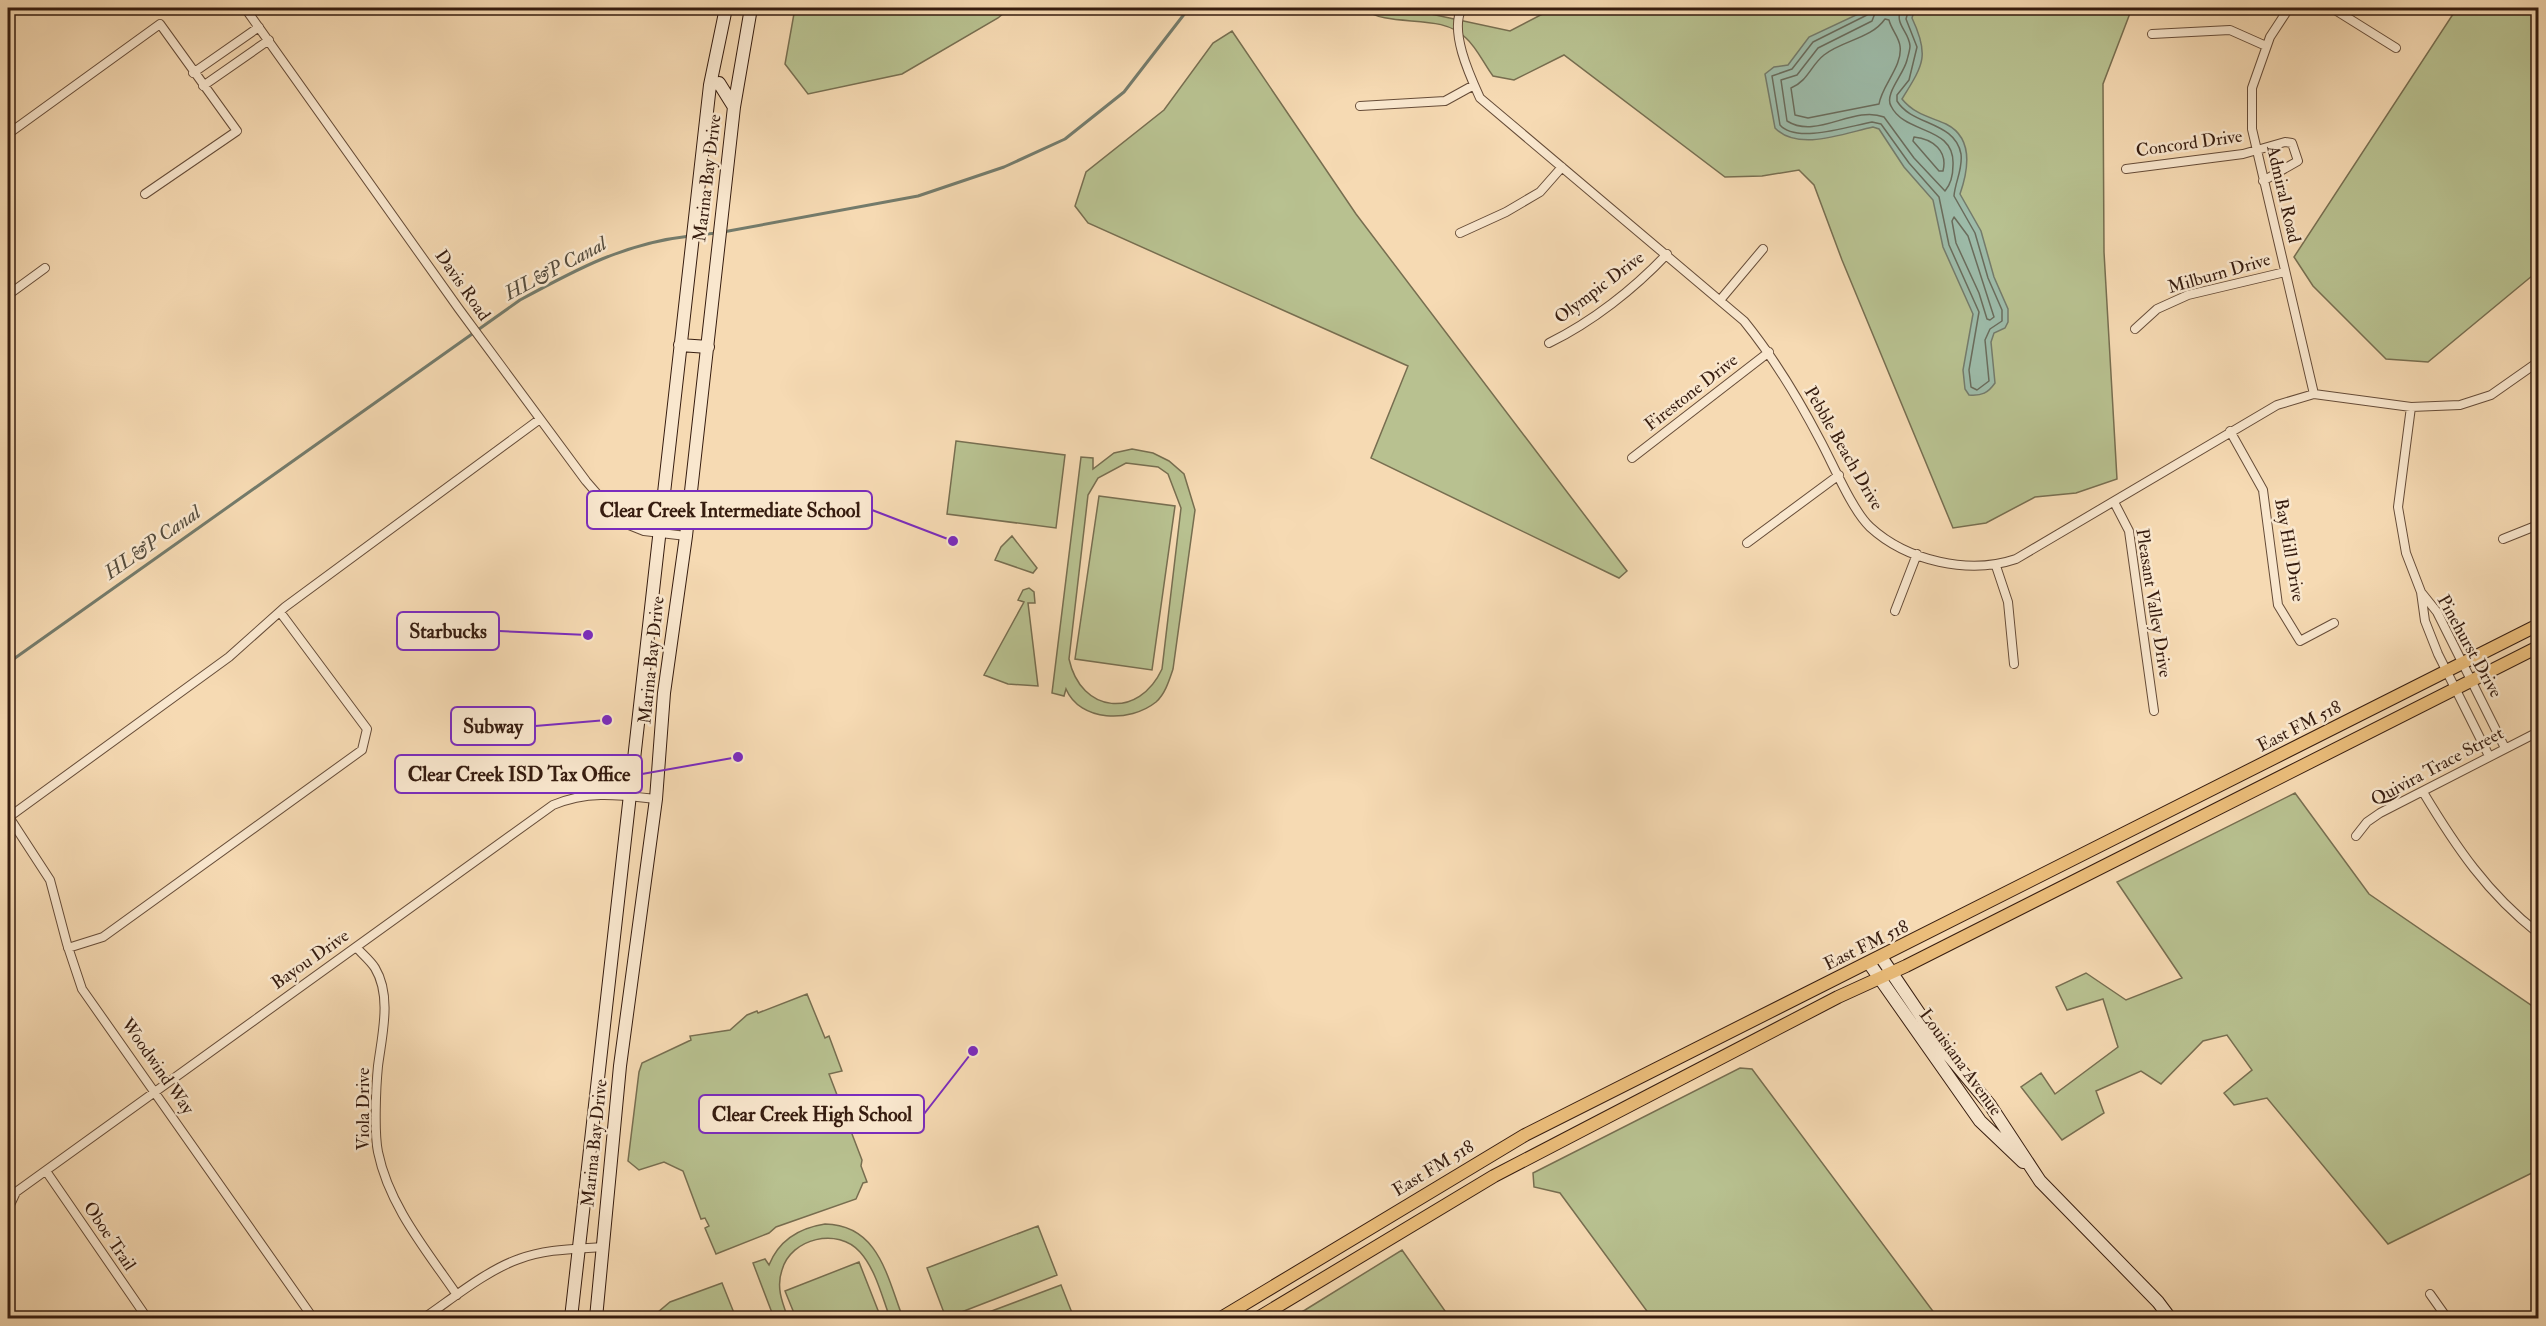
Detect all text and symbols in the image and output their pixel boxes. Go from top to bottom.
street label: Marina Bay Drive [688,112,727,243]
street label: Concord Drive [2134,125,2244,162]
street label: Admiral Road [2261,142,2306,245]
water label: HL&P Canal [499,230,613,306]
street label: Davis Road [430,245,496,326]
street label: Olympic Drive [1550,246,1649,329]
street label: Milburn Drive [2165,248,2274,299]
street label: Firestone Drive [1640,348,1743,436]
street label: Pebble Beach Drive [1799,382,1889,515]
callout: Clear Creek Intermediate School [587,491,872,529]
street label: Bay Hill Drive [2269,497,2310,604]
text: Clear Creek Intermediate School [599,498,861,523]
water label: HL&P Canal [98,499,207,585]
street label: Pleasant Valley Drive [2130,527,2177,680]
street label: Pinehurst Drive [2432,591,2508,702]
street label: Marina Bay Drive [633,594,670,725]
callout: Starbucks [397,612,499,650]
text: Starbucks [409,619,487,644]
street label: East FM 518 [2253,695,2345,757]
callout: Subway [451,707,535,745]
text: Subway [463,714,524,740]
street label: Quivira Trace Street [2367,722,2508,811]
callout: Clear Creek ISD Tax Office [395,755,642,793]
text: Clear Creek ISD Tax Office [408,762,631,787]
street label: East FM 518 [1820,915,1912,976]
street label: Bayou Drive [267,924,354,995]
street label: Louisiana Avenue [1914,1004,2007,1121]
street label: Woodwind Way [115,1013,200,1120]
street label: Viola Drive [352,1067,375,1150]
street label: Marina Bay Drive [576,1077,613,1208]
callout: Clear Creek High School [699,1095,924,1133]
text: Clear Creek High School [712,1102,913,1128]
street label: East FM 518 [1388,1135,1478,1202]
street label: Oboe Trail [78,1197,141,1276]

